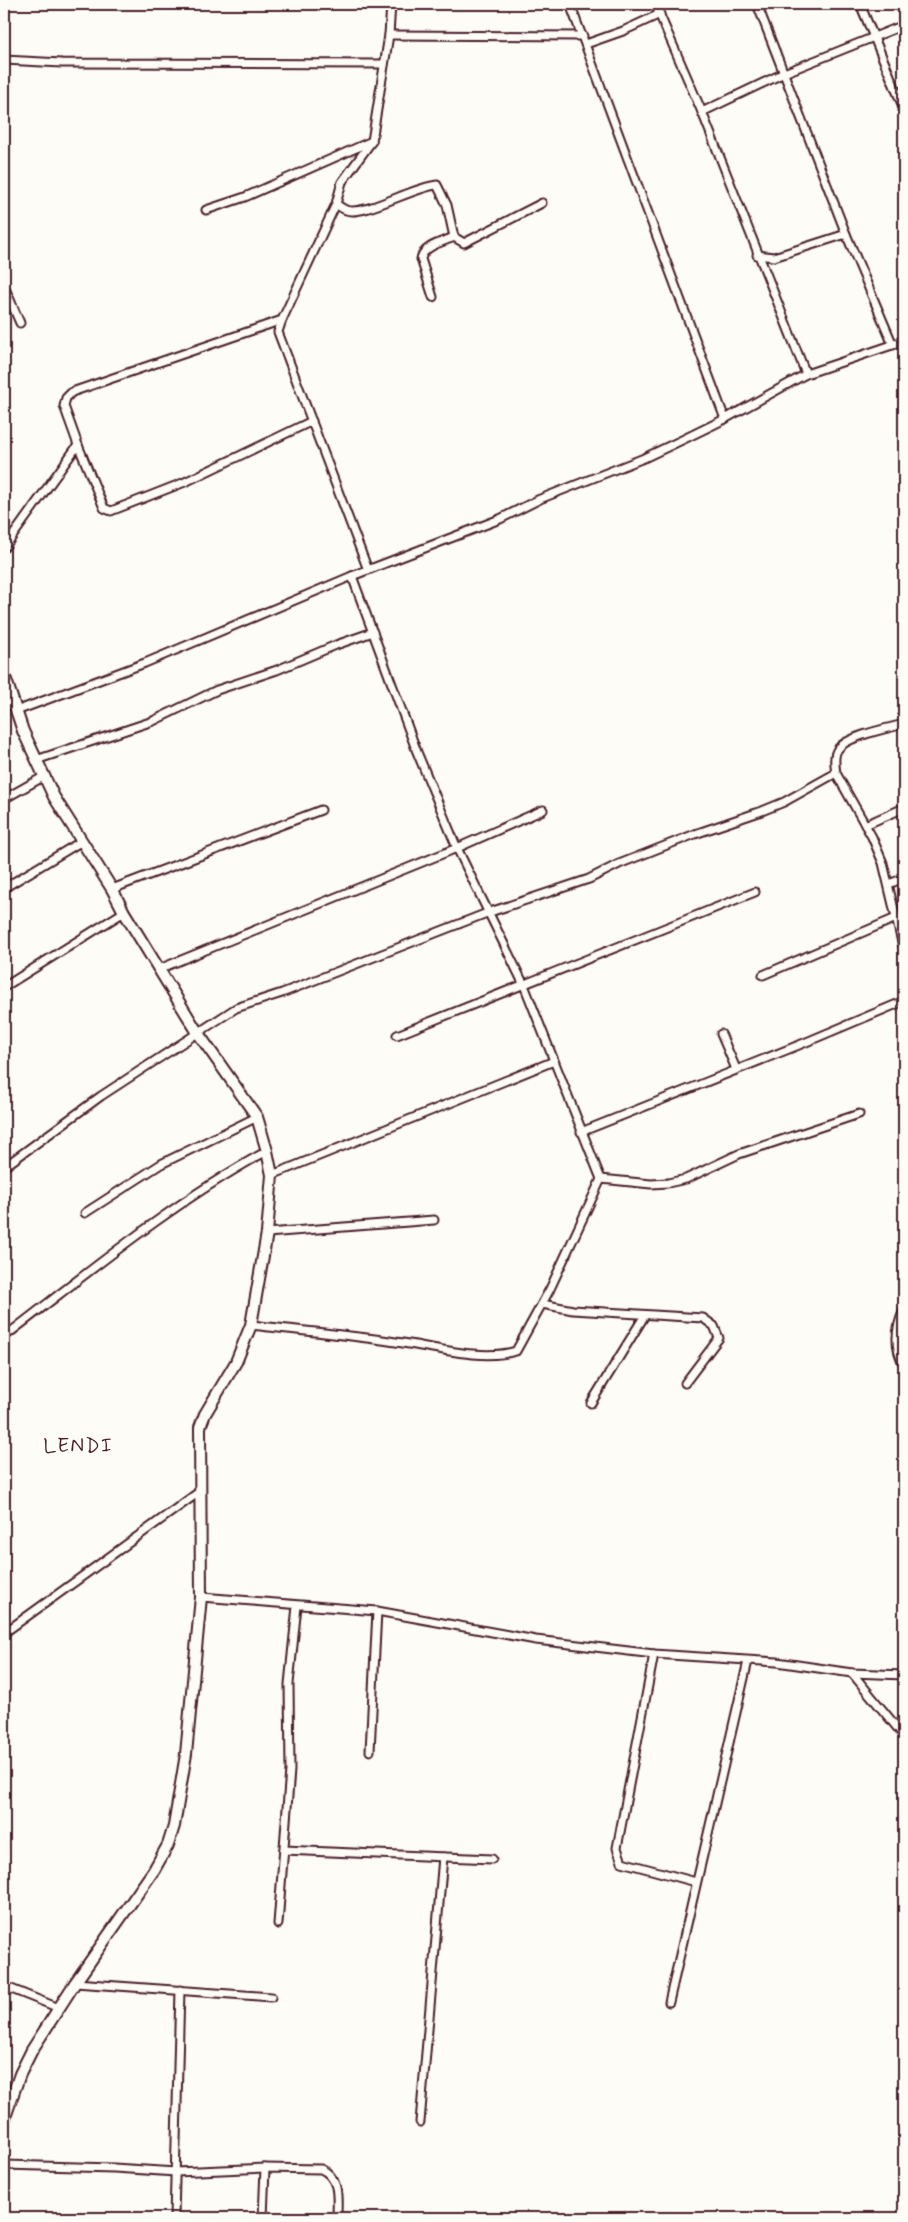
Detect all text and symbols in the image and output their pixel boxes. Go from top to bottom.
district label: LENDI [43,1432,113,1460]

